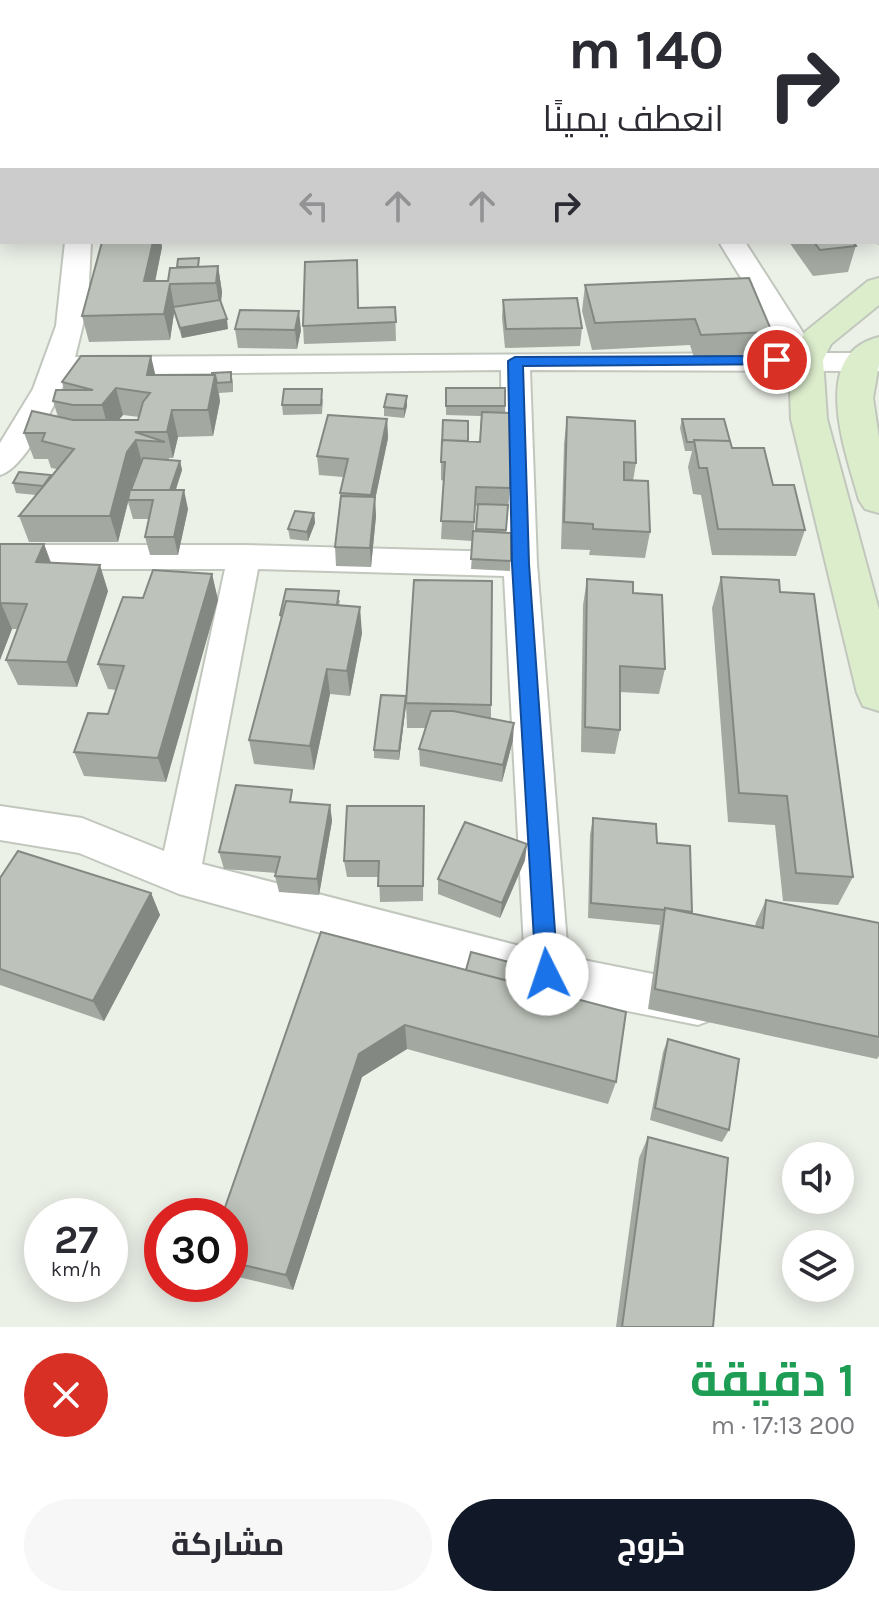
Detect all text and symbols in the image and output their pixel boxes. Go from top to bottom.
text: 140 m [568,17,724,82]
icon: right [752,32,856,136]
text: انعطف يمينًا [543,98,724,140]
icon: left [292,184,336,228]
icon: ahead [376,184,420,228]
icon: ahead [460,184,504,228]
icon: right [544,184,588,228]
pin [743,326,811,394]
icon: arrive [755,338,799,382]
position arrow [505,932,589,1016]
map controls [782,1142,854,1302]
button: sound [782,1142,854,1214]
speed limit sign: 30 [144,1198,248,1302]
text: 27 [54,1216,98,1263]
button: layers [782,1230,854,1302]
text: km/h [51,1258,101,1281]
text: 1 دقيقة [690,1352,855,1408]
button: close [24,1353,108,1437]
text: 200 m · 17:13 [711,1410,855,1441]
button: مشاركة [24,1499,432,1591]
button: خروج [448,1499,855,1591]

